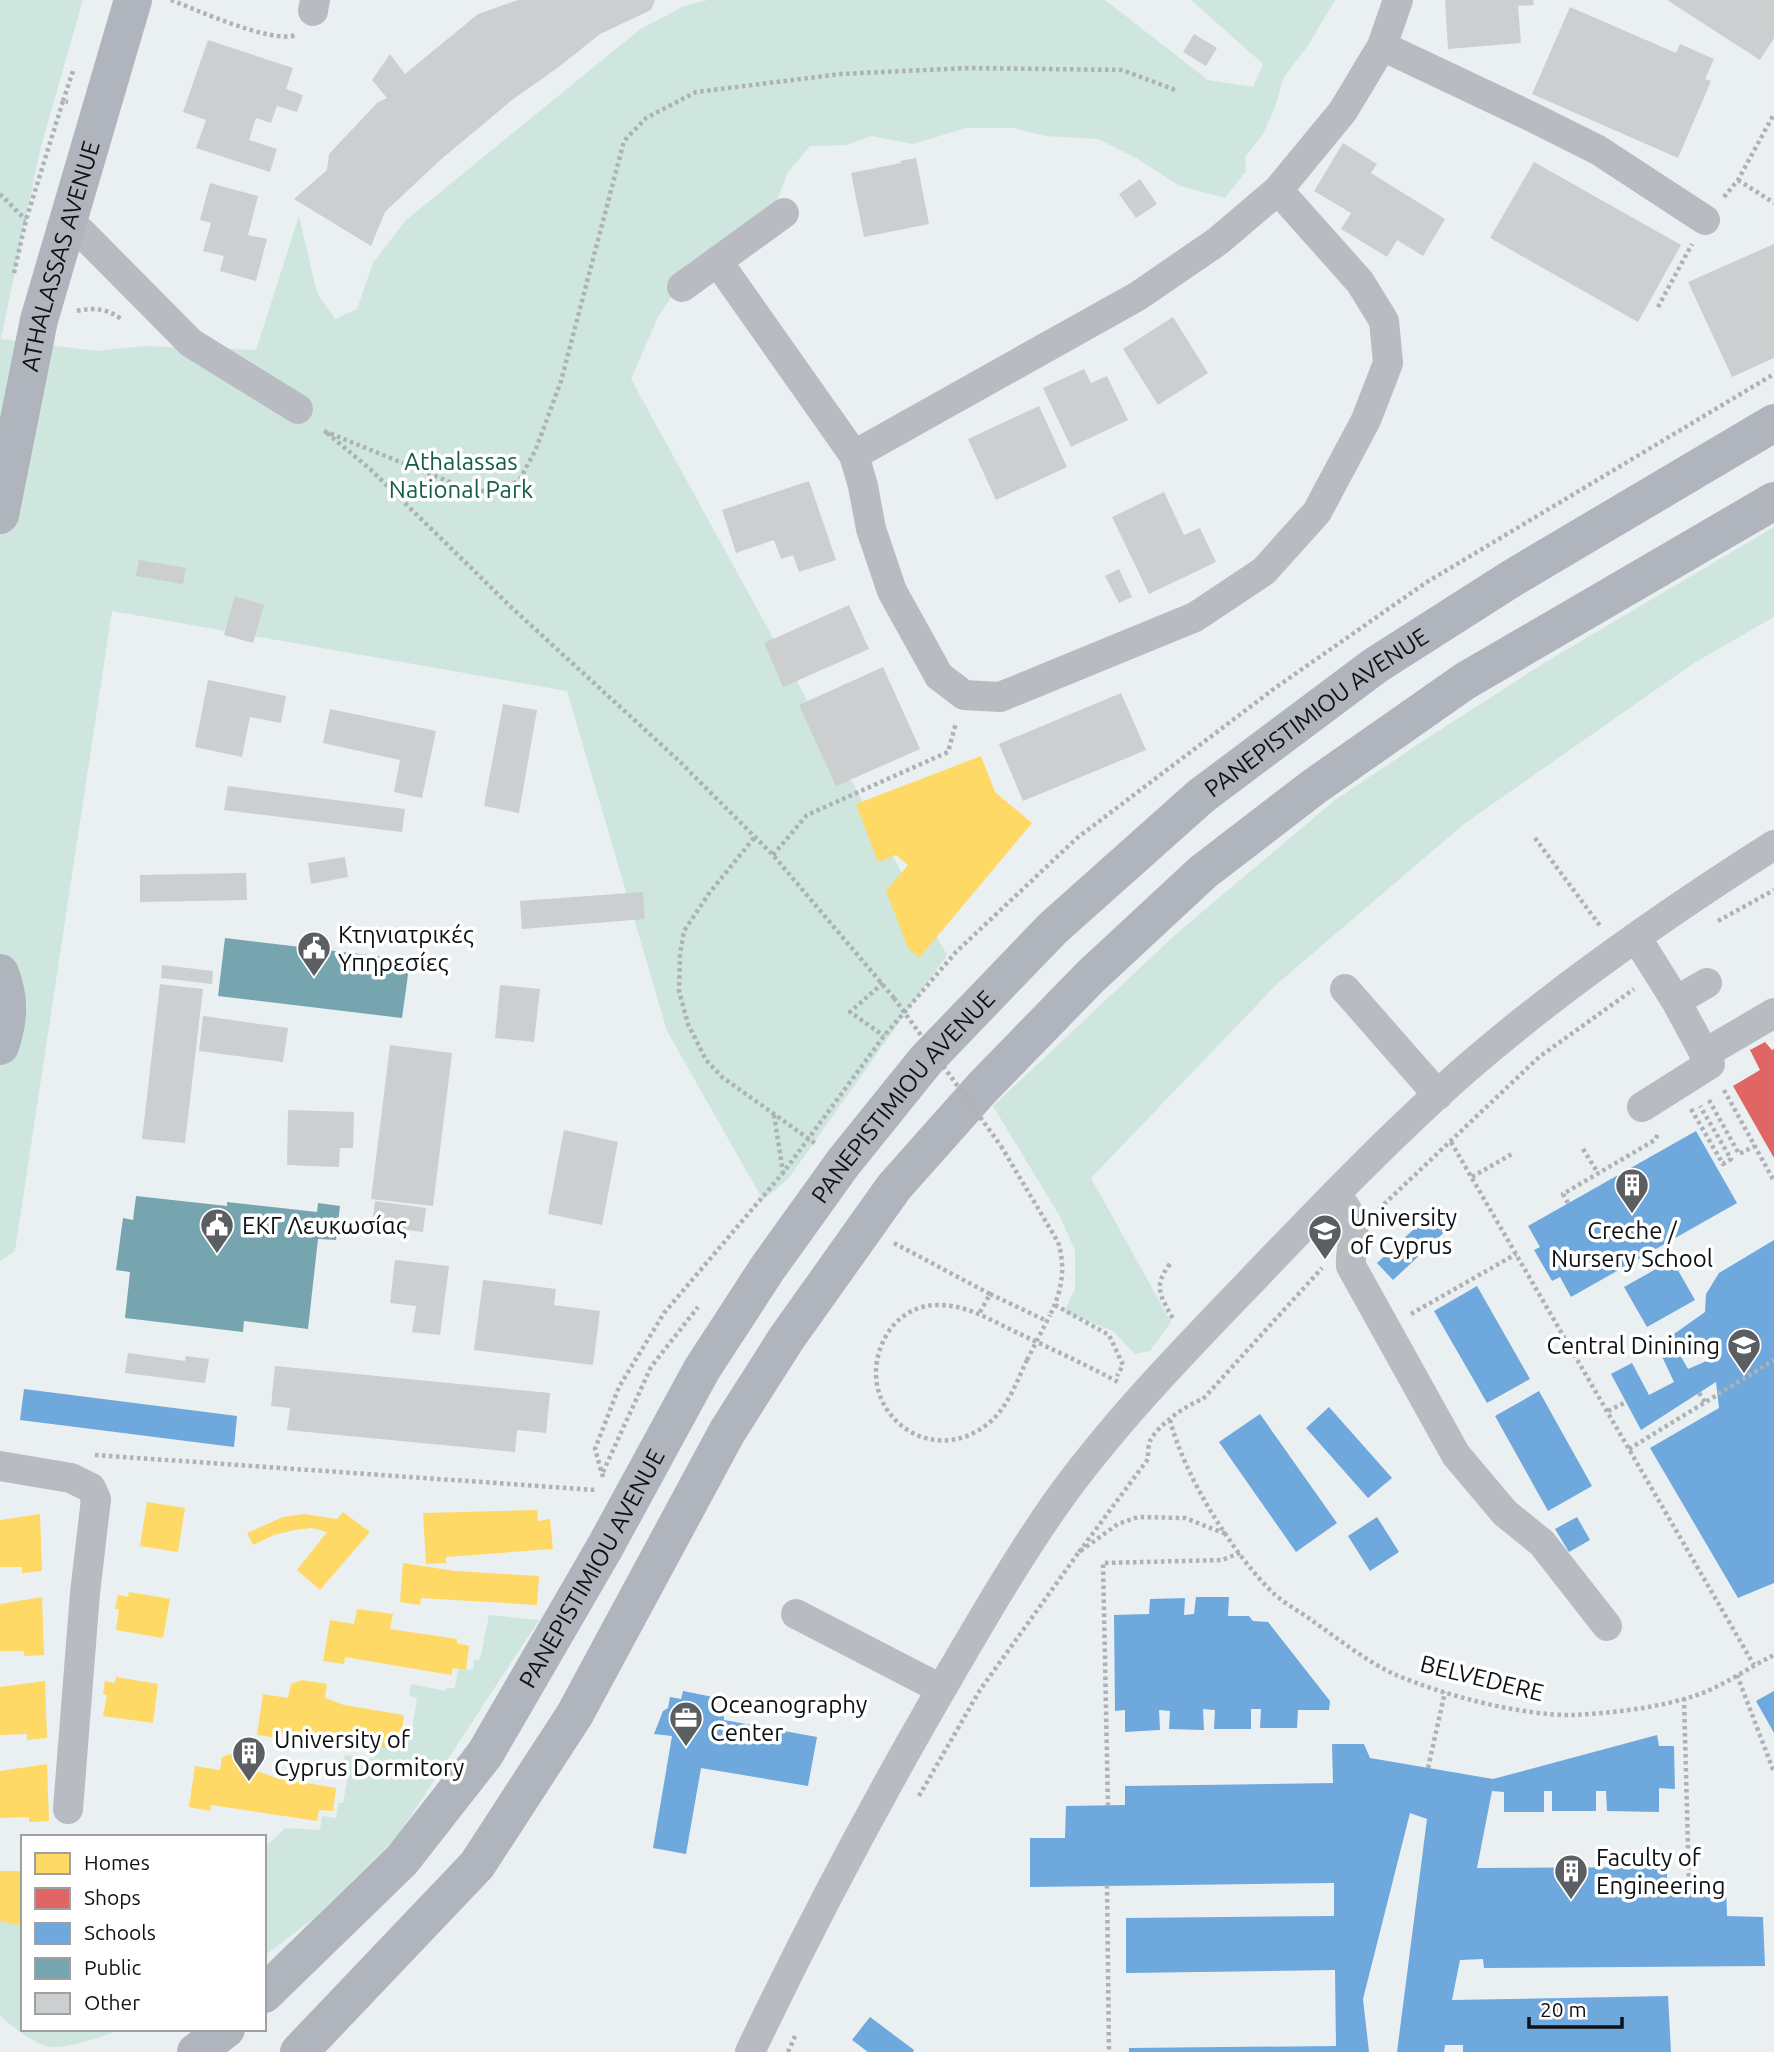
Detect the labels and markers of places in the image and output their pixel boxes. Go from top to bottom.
place label: Κτηνιατρικές Υπηρεσίες [338,921,474,976]
public building icon: Κτηνιατρικές Υπηρεσίες [295,929,333,978]
building icon: Creche / Nursery School [1613,1166,1651,1215]
place label: University of Cyprus [1350,1204,1458,1259]
public building icon: ΕΚΓ Λευκωσίας [198,1206,236,1255]
place label: ΕΚΓ Λευκωσίας [242,1212,407,1239]
school or university icon: University of Cyprus [1306,1212,1344,1261]
place label: Creche / Nursery School [1551,1217,1713,1272]
school or university icon: Central Dinining [1725,1326,1763,1375]
place label: Central Dinining [1546,1332,1720,1359]
place label: Oceanography Center [710,1691,868,1746]
office icon: Oceanography Center [667,1699,705,1748]
place label: University of Cyprus Dormitory [274,1726,465,1781]
building icon: University of Cyprus Dormitory [230,1734,268,1783]
place label: Faculty of Engineering [1596,1844,1725,1899]
building icon: Faculty of Engineering [1552,1852,1590,1901]

